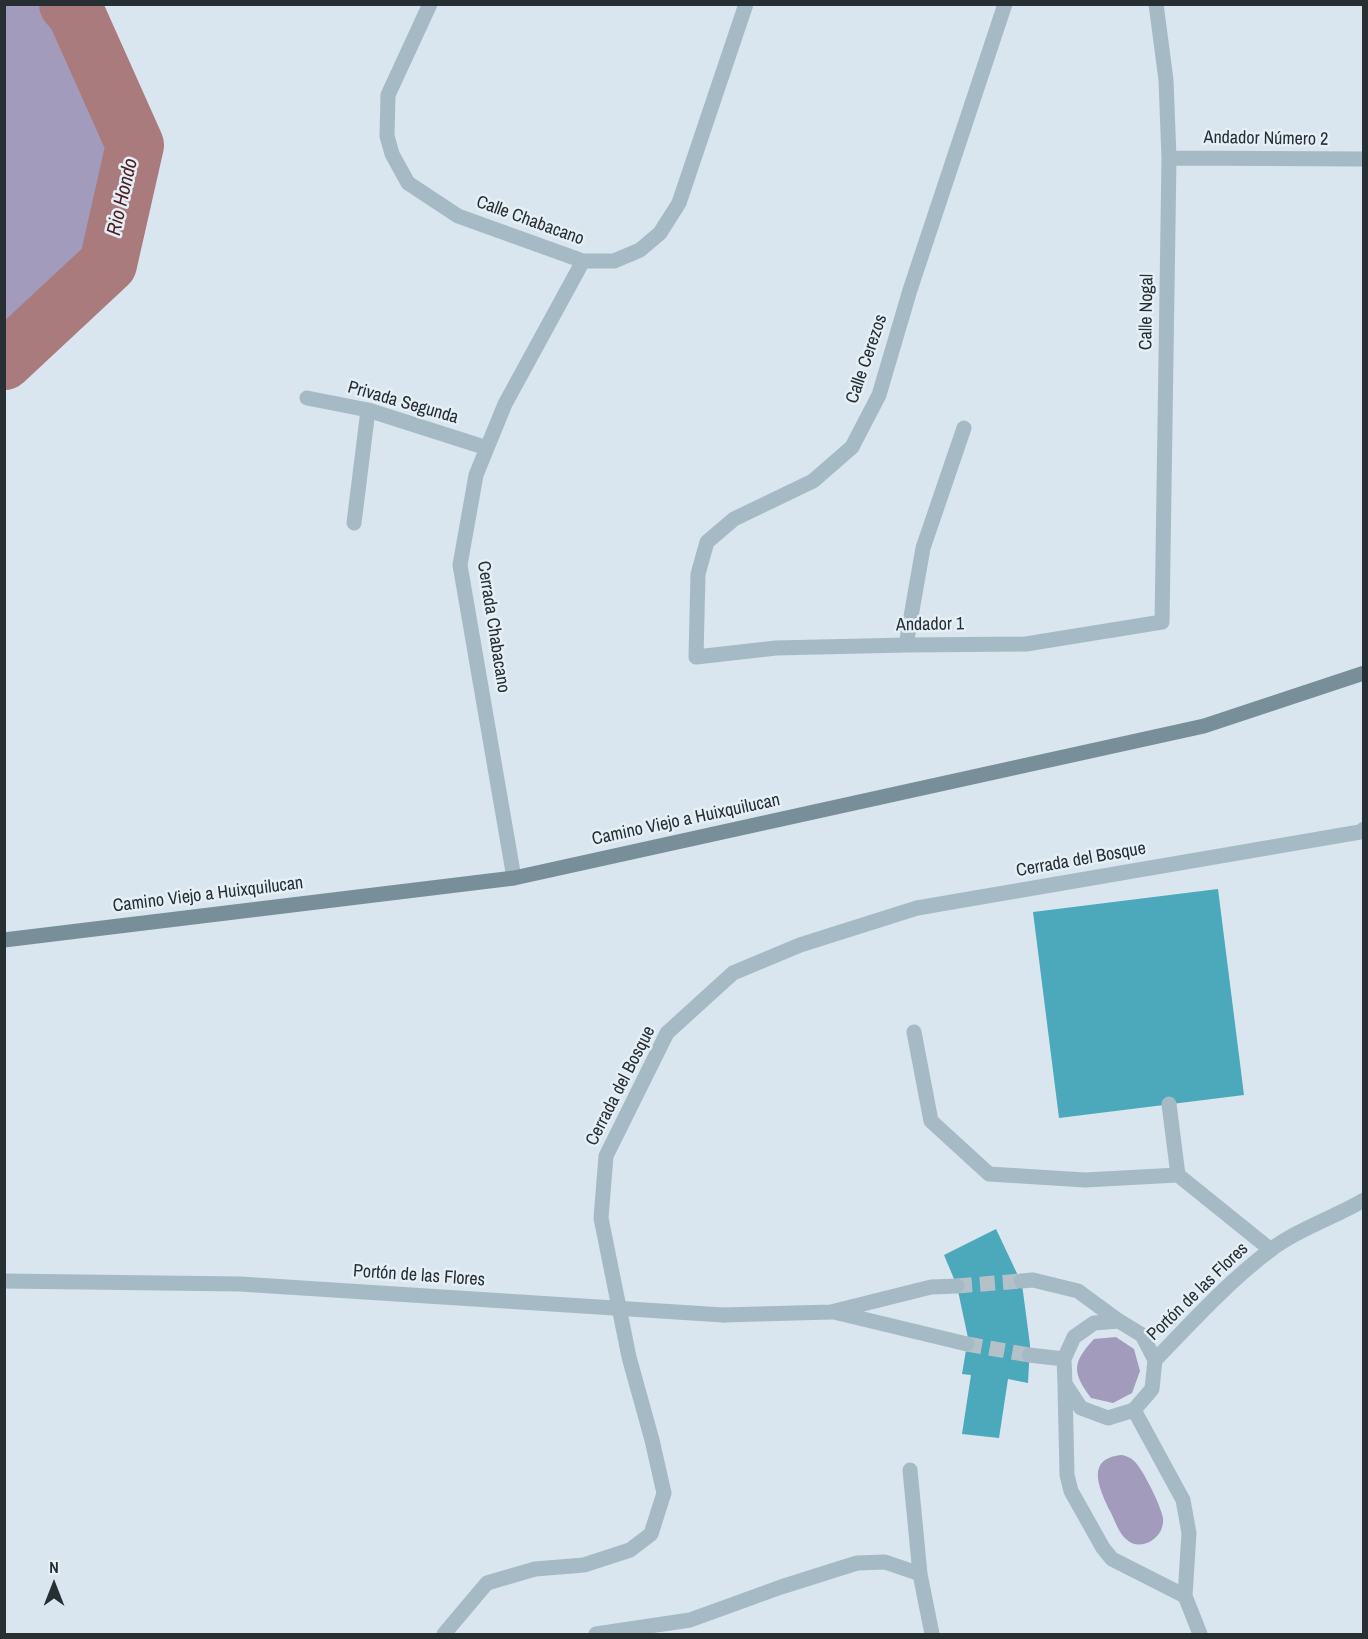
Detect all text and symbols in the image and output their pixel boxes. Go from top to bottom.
street label: Andador Número 2 [1203,127,1329,151]
water label: Rio Hondo [102,156,144,238]
street label: Calle Chabacano [473,191,587,251]
street label: Calle Nogal [1136,274,1158,350]
street label: Calle Cerezos [842,312,892,406]
street label: Privada Segunda [345,377,461,429]
street label: Cerrada Chabacano [472,560,514,694]
street label: Andador 1 [896,614,964,636]
street label: Camino Viejo a Huixquilucan [590,790,782,850]
street label: Cerrada del Bosque [1014,838,1148,882]
street label: Camino Viejo a Huixquilucan [112,873,304,917]
street label: Cerrada del Bosque [582,1023,660,1149]
street label: Portón de las Flores [1143,1238,1253,1346]
street label: Portón de las Flores [352,1261,486,1291]
north arrow [24,1555,84,1615]
text: N [49,1556,59,1578]

